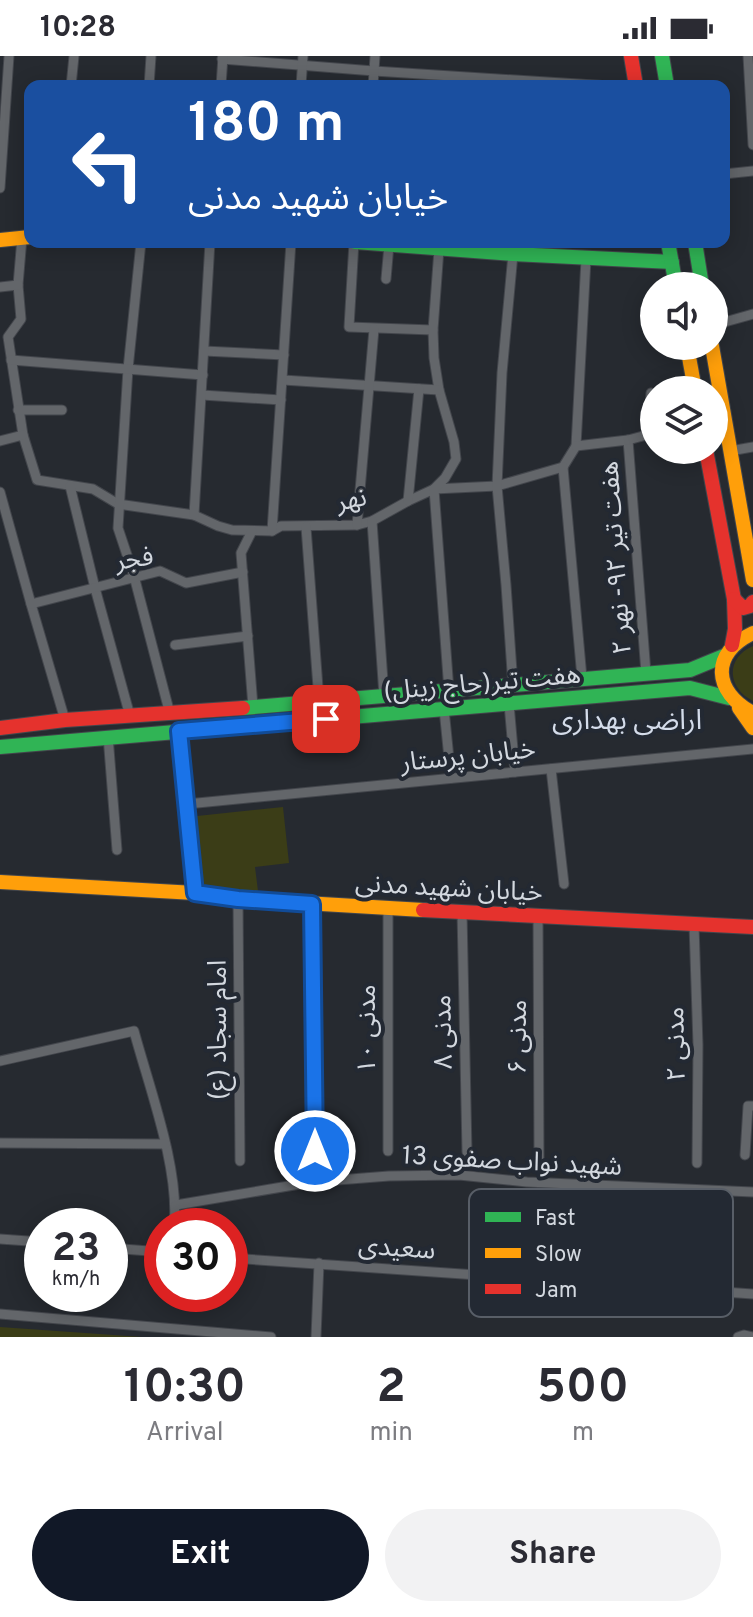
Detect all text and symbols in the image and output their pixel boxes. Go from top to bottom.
text: 10:28 [40,10,116,47]
text: 180 m [188,91,345,161]
icon: left [56,112,160,216]
text: خیابان شهید مدنی [188,177,448,223]
map controls [640,272,728,464]
button: sound [640,272,728,360]
button: layers [640,376,728,464]
street label: هفت تیر ۹۲- نهر ۲ [594,460,641,656]
street label: نهر [332,482,370,521]
street label: فجر [112,541,156,580]
street label: هفت تیر(حاج زینل) [382,659,582,710]
pin [292,685,360,753]
icon: arrive [304,697,348,741]
district label: اراضی بهداری [552,704,702,740]
street label: خیابان پرستار [398,734,537,781]
street label: خیابان شهید مدنی [354,868,544,911]
street label: امام سجاد (ع) [203,960,237,1100]
street label: مدنی ۱۰ [352,984,385,1074]
street label: مدنی ۸ [427,994,462,1070]
street label: مدنی ۶ [503,1000,536,1074]
street label: مدنی ۲ [660,1006,695,1082]
position arrow [273,1109,357,1193]
street label: شهید نواب صفوی 13 [401,1140,623,1185]
legend [469,1189,733,1317]
text: Fast [535,1206,576,1233]
speed limit sign: 30 [144,1208,248,1312]
text: 23 [52,1225,100,1275]
street label: سعیدی [357,1230,436,1269]
text: Slow [535,1242,582,1269]
text: km/h [52,1267,100,1293]
text: Jam [535,1278,578,1305]
text: 10:30 [124,1359,246,1419]
text: 2 [377,1359,406,1419]
text: 500 [537,1359,629,1419]
text: Arrival [146,1417,224,1450]
text: min [370,1417,413,1450]
text: m [572,1417,594,1450]
button: Exit [32,1509,369,1601]
button: Share [385,1509,721,1601]

